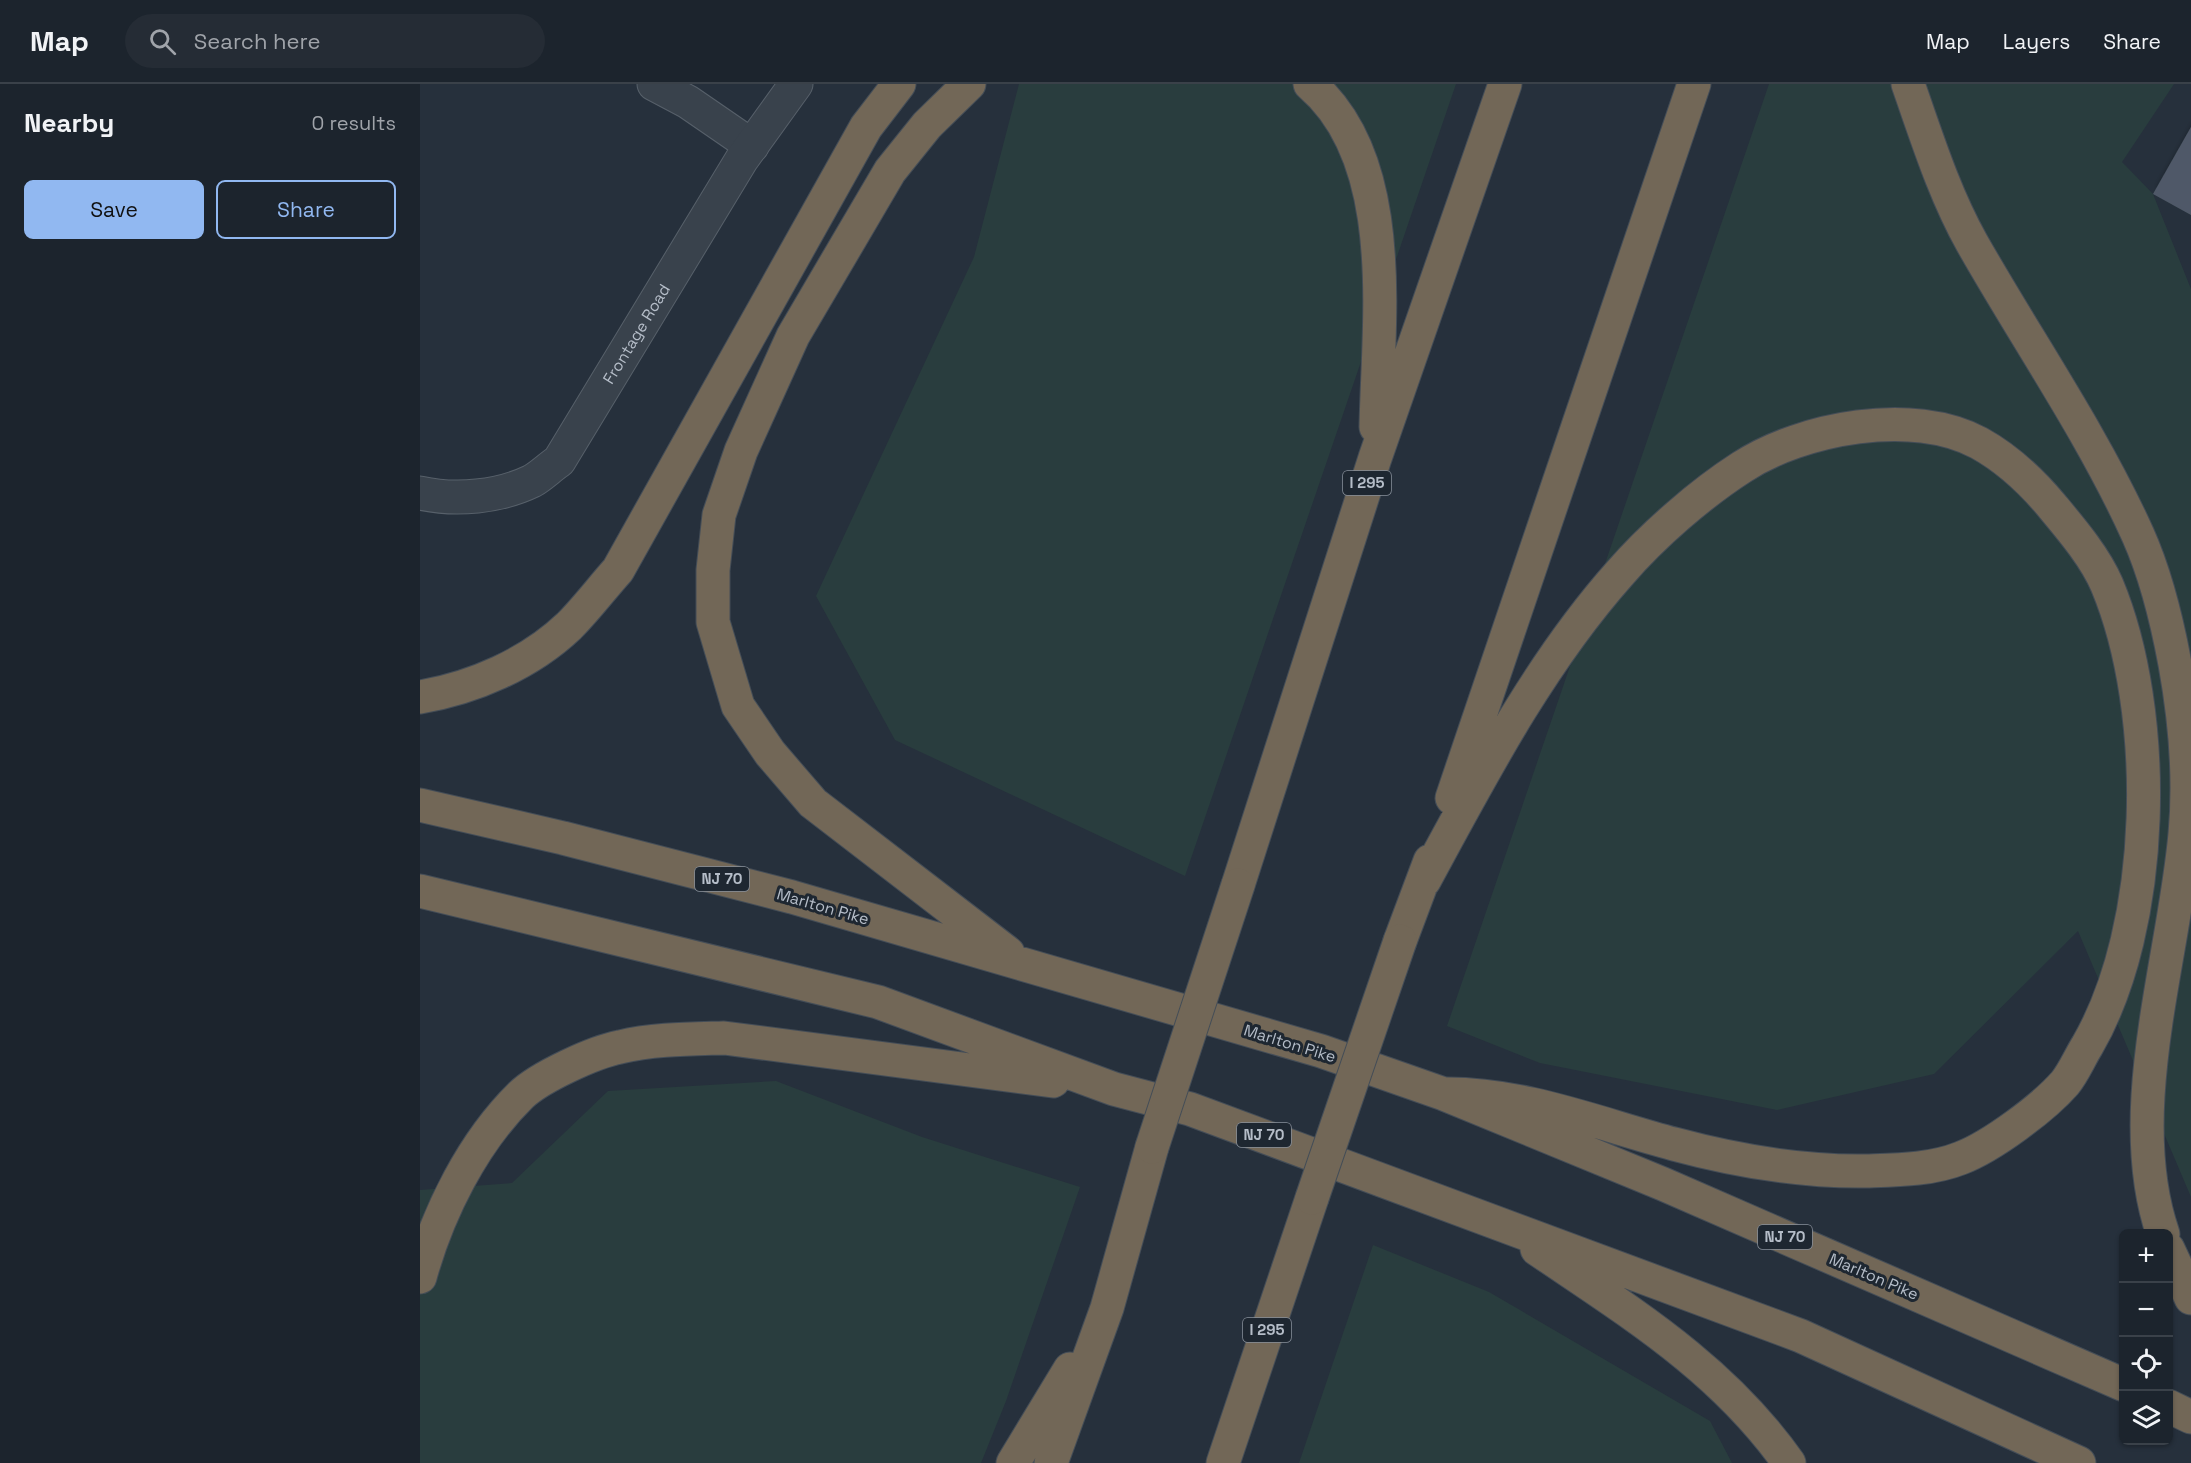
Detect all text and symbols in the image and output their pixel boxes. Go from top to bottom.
search box [125,14,545,68]
text: Map [30,23,89,59]
icon: search [146,25,179,58]
text: Search here [194,27,321,55]
text: Map [1926,28,1970,55]
text: Layers [2003,28,2070,55]
text: Share [2103,28,2161,55]
text: Nearby [24,106,114,140]
text: 0 results [312,110,396,136]
button: Save [24,180,204,239]
button: Share [216,180,396,239]
street label: Frontage Road [598,280,675,388]
road number: I 295 [1343,471,1391,495]
road number: NJ 70 [695,867,749,891]
street label: Marlton Pike [774,883,871,930]
street label: Marlton Pike [1241,1020,1338,1067]
road number: NJ 70 [1237,1123,1291,1147]
road number: NJ 70 [1758,1225,1812,1249]
map controls [2119,1229,2173,1445]
button: + [2119,1229,2173,1283]
street label: Marlton Pike [1826,1248,1922,1305]
button: − [2119,1283,2173,1337]
road number: I 295 [1243,1318,1291,1342]
button: locate [2119,1337,2173,1391]
button: layers [2119,1391,2173,1445]

